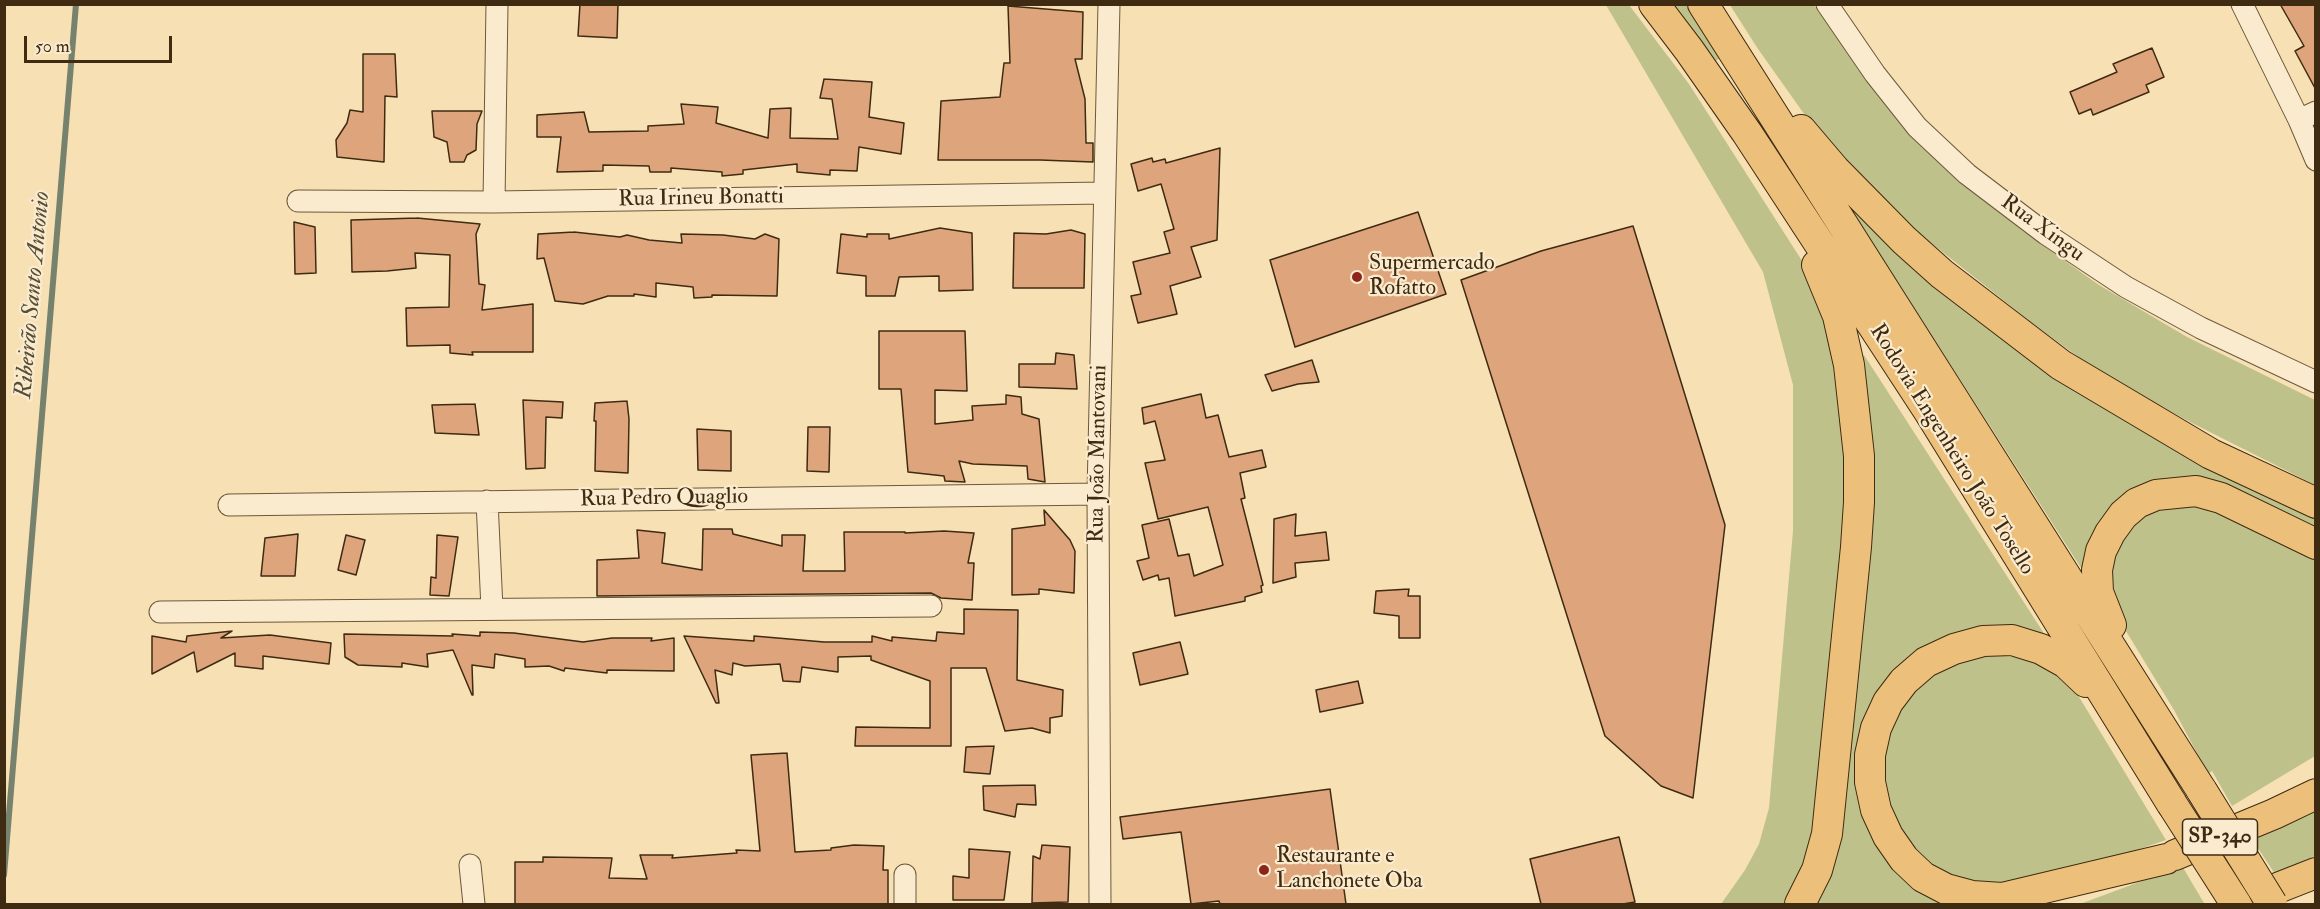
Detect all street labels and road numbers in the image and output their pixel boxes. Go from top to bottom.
street label: Rua Irineu Bonatti [618,184,784,214]
street label: Rua Xingu [1995,190,2089,268]
street label: Rodovia Engenheiro João Tosello [1863,320,2039,580]
street label: Rua João Mantovani [1084,365,1114,543]
street label: Rua Pedro Quaglio [580,484,748,514]
road number: SP-340 [2182,819,2258,855]

